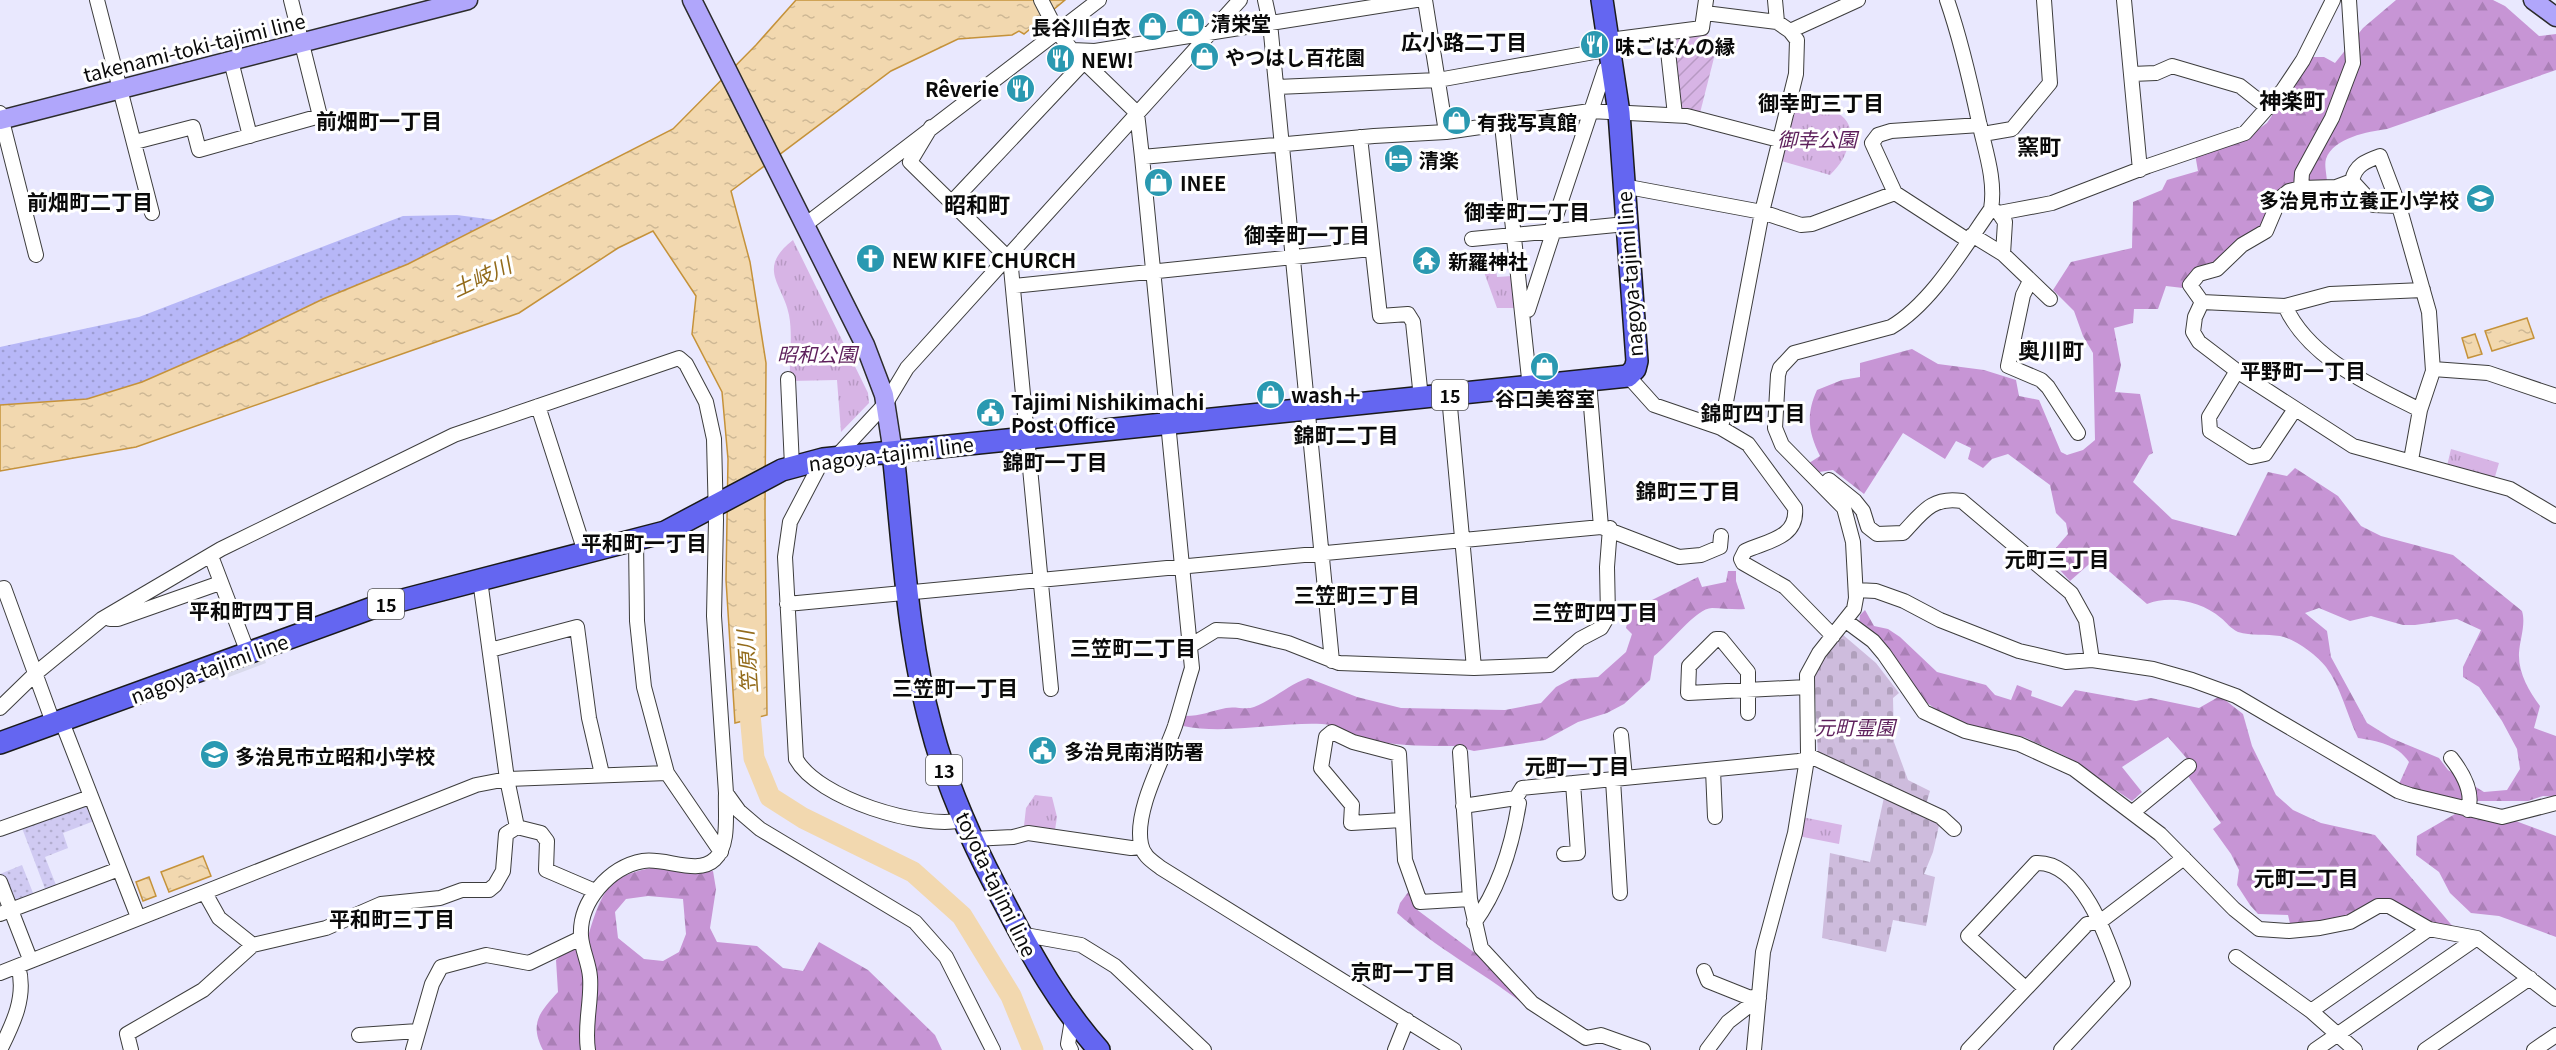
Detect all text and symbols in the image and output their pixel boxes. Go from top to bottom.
street label: takenami-toki-tajimi line [80,5,308,89]
shop icon: 清栄堂 [1174,6,1206,38]
place label: 清栄堂 [1211,8,1271,37]
shop icon: 長谷川白衣 [1136,10,1168,42]
place label: 長谷川白衣 [1031,12,1131,41]
district label: 広小路二丁目 [1401,26,1527,56]
restaurant icon: 味ごはんの縁 [1578,29,1610,61]
place label: 味ごはんの縁 [1615,31,1735,60]
shop icon: やつはし百花園 [1188,40,1220,72]
place label: やつはし百花園 [1225,42,1365,71]
restaurant icon: NEW! [1044,43,1076,75]
place label: NEW! [1081,45,1134,74]
restaurant icon: Rêverie [1004,72,1036,104]
place label: Rêverie [925,74,999,103]
district label: 神楽町 [2259,83,2325,115]
district label: 御幸町三丁目 [1758,87,1884,117]
district label: 前畑町一丁目 [316,105,442,135]
shop icon: 有我写真館 [1440,105,1472,137]
place label: 有我写真館 [1477,107,1577,136]
park label: 御幸公園 [1777,124,1860,153]
district label: 窯町 [2017,129,2061,161]
hotel icon: 清楽 [1382,143,1414,175]
place label: 清楽 [1419,145,1459,174]
shop icon: INEE [1143,166,1175,198]
place label: INEE [1180,168,1226,197]
school or university icon: 多治見市立養正小学校 [2464,183,2496,215]
place label: 多治見市立養正小学校 [2259,185,2459,214]
district label: 前畑町二丁目 [27,186,153,216]
district label: 昭和町 [944,187,1010,219]
street label: nagoya-tajimi line [1609,190,1649,358]
district label: 御幸町二丁目 [1464,196,1590,226]
district label: 御幸町一丁目 [1244,219,1370,249]
church icon: NEW KIFE CHURCH [855,243,887,275]
temple icon: 新羅神社 [1411,244,1443,276]
place label: NEW KIFE CHURCH [892,245,1076,274]
place label: 新羅神社 [1448,246,1528,275]
water label: 土岐川 [446,248,518,303]
district label: 奥川町 [2018,333,2084,365]
park label: 昭和公園 [777,339,860,368]
shop icon: 谷口美容室 [1529,351,1561,383]
district label: 平野町一丁目 [2240,355,2366,385]
shop icon: wash＋ [1254,378,1286,410]
place label: wash＋ [1291,380,1362,409]
road number: 15 [1432,380,1468,410]
place label: 谷口美容室 [1495,383,1595,412]
place label: Tajimi Nishikimachi Post Office [1011,387,1204,439]
public building icon: Tajimi Nishikimachi Post Office [974,397,1006,429]
district label: 錦町四丁目 [1701,397,1806,427]
district label: 錦町二丁目 [1294,419,1399,449]
street label: nagoya-tajimi line [807,428,975,478]
district label: 錦町一丁目 [1003,446,1108,476]
district label: 錦町三丁目 [1636,475,1741,505]
district label: 平和町一丁目 [581,527,707,557]
district label: 元町三丁目 [2005,543,2110,573]
district label: 三笠町三丁目 [1294,579,1420,609]
road number: 15 [368,589,404,619]
district label: 平和町四丁目 [189,595,315,625]
district label: 三笠町四丁目 [1532,596,1658,626]
street label: nagoya-tajimi line [126,626,292,710]
water label: 笠原川 [729,628,763,694]
district label: 三笠町二丁目 [1070,632,1196,662]
district label: 三笠町一丁目 [892,672,1018,702]
park label: 元町霊園 [1815,712,1898,741]
public building icon: 多治見南消防署 [1027,734,1059,766]
place label: 多治見南消防署 [1064,736,1204,765]
school or university icon: 多治見市立昭和小学校 [198,739,230,771]
place label: 多治見市立昭和小学校 [235,741,435,770]
district label: 元町一丁目 [1525,750,1630,780]
road number: 13 [926,755,962,785]
street label: toyota-tajimi line [949,807,1045,961]
district label: 元町二丁目 [2254,862,2359,892]
district label: 平和町三丁目 [329,903,455,933]
district label: 京町一丁目 [1351,956,1456,986]

